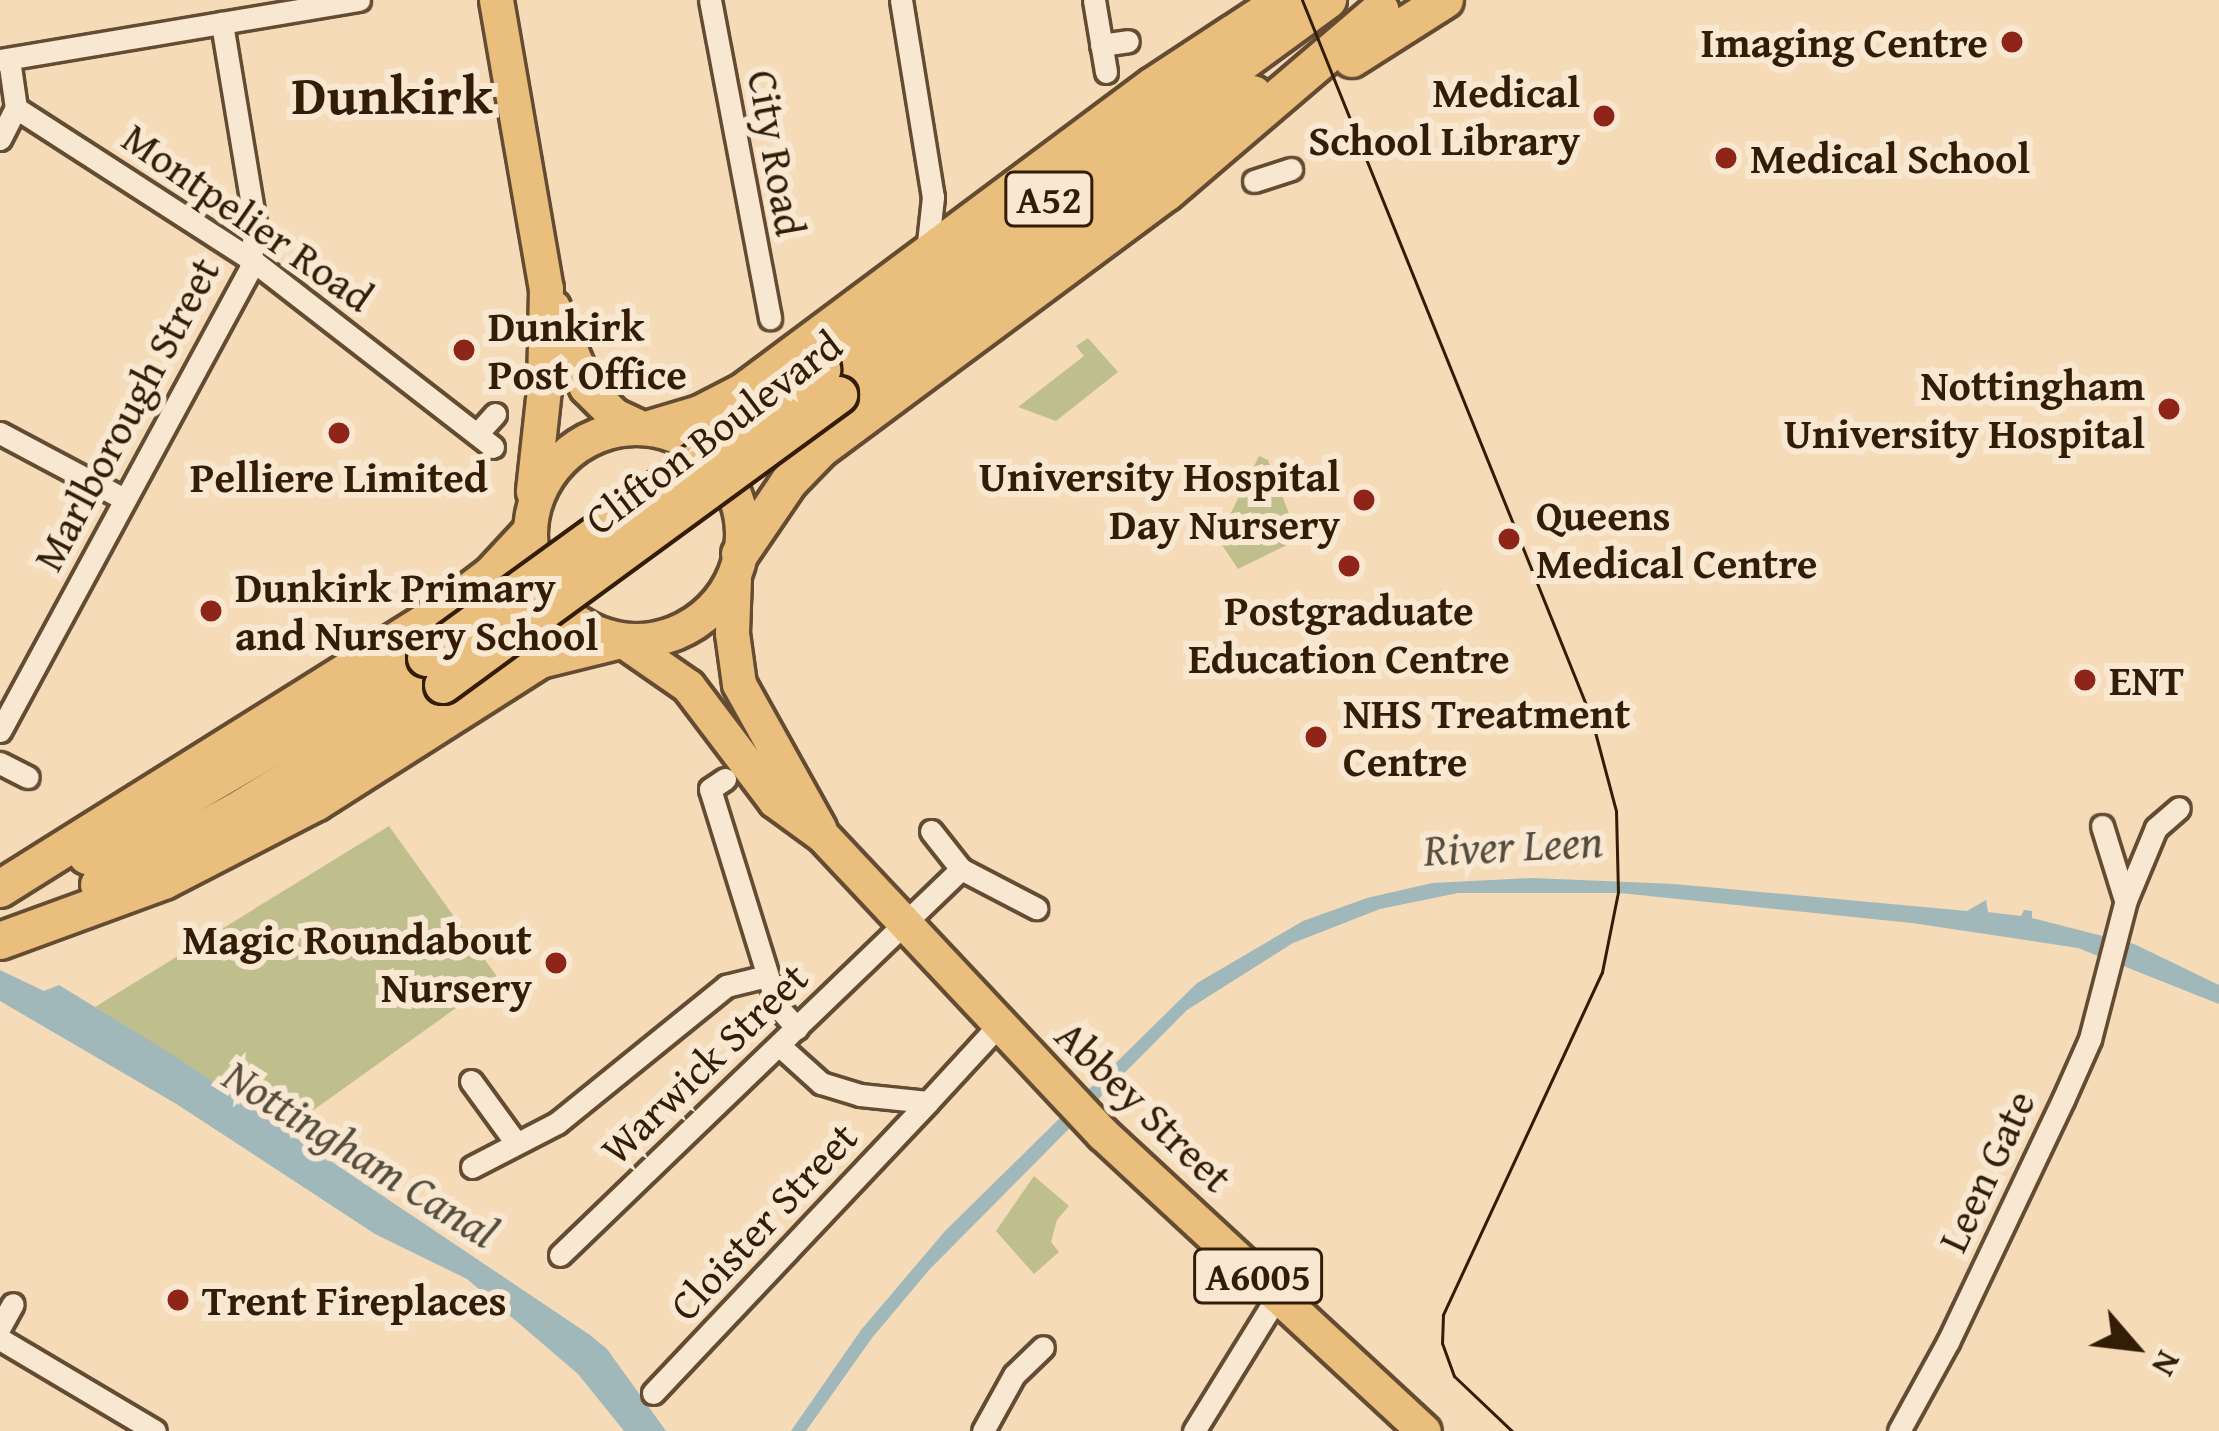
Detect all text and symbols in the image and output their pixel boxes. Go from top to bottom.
place label: Imaging Centre [1701,17,1988,67]
marker: Imaging Centre [1999,29,2025,55]
district label: Dunkirk [292,63,492,127]
street label: City Road [738,66,816,240]
place label: Medical School Library [1308,67,1580,166]
marker: Medical School Library [1591,103,1617,129]
street label: Montpelier Road [113,112,383,322]
place label: Medical School [1750,133,2030,183]
marker: Medical School [1713,145,1739,171]
road number: A52 [1004,166,1094,232]
street label: Marlborough Street [22,249,230,579]
place label: Dunkirk Post Office [488,301,687,400]
street label: Clifton Boulevard [575,319,851,545]
marker: Dunkirk Post Office [451,337,477,363]
place label: Nottingham University Hospital [1784,360,2145,458]
marker: Nottingham University Hospital [2156,396,2182,422]
marker: Pelliere Limited [326,420,352,446]
place label: University Hospital Day Nursery [979,451,1340,550]
place label: Pelliere Limited [190,452,488,502]
marker: University Hospital Day Nursery [1351,487,1377,513]
place label: Queens Medical Centre [1536,490,1817,588]
marker: Queens Medical Centre [1493,523,1525,555]
marker: Postgraduate Education Centre [1336,553,1362,579]
place label: Dunkirk Primary and Nursery School [235,562,598,660]
place label: Postgraduate Education Centre [1188,585,1510,684]
marker: Dunkirk Primary and Nursery School [198,598,224,624]
place label: ENT [2109,655,2184,705]
marker: ENT [2072,667,2098,693]
place label: NHS Treatment Centre [1343,688,1630,786]
marker: NHS Treatment Centre [1300,721,1332,753]
water label: River Leen [1422,813,1604,877]
place label: Magic Roundabout Nursery [182,914,532,1012]
marker: Magic Roundabout Nursery [543,950,569,976]
street label: Warwick Street [590,952,818,1174]
street label: Abbey Street [1046,1010,1242,1202]
water label: Nottingham Canal [214,1047,508,1259]
street label: Leen Gate [1927,1082,2045,1260]
street label: Cloister Street [659,1112,867,1330]
road number: A6005 [1192,1243,1324,1309]
place label: Trent Fireplaces [202,1275,507,1325]
marker: Trent Fireplaces [165,1287,191,1313]
north arrow [2075,1287,2195,1407]
text: N [2140,1343,2193,1385]

